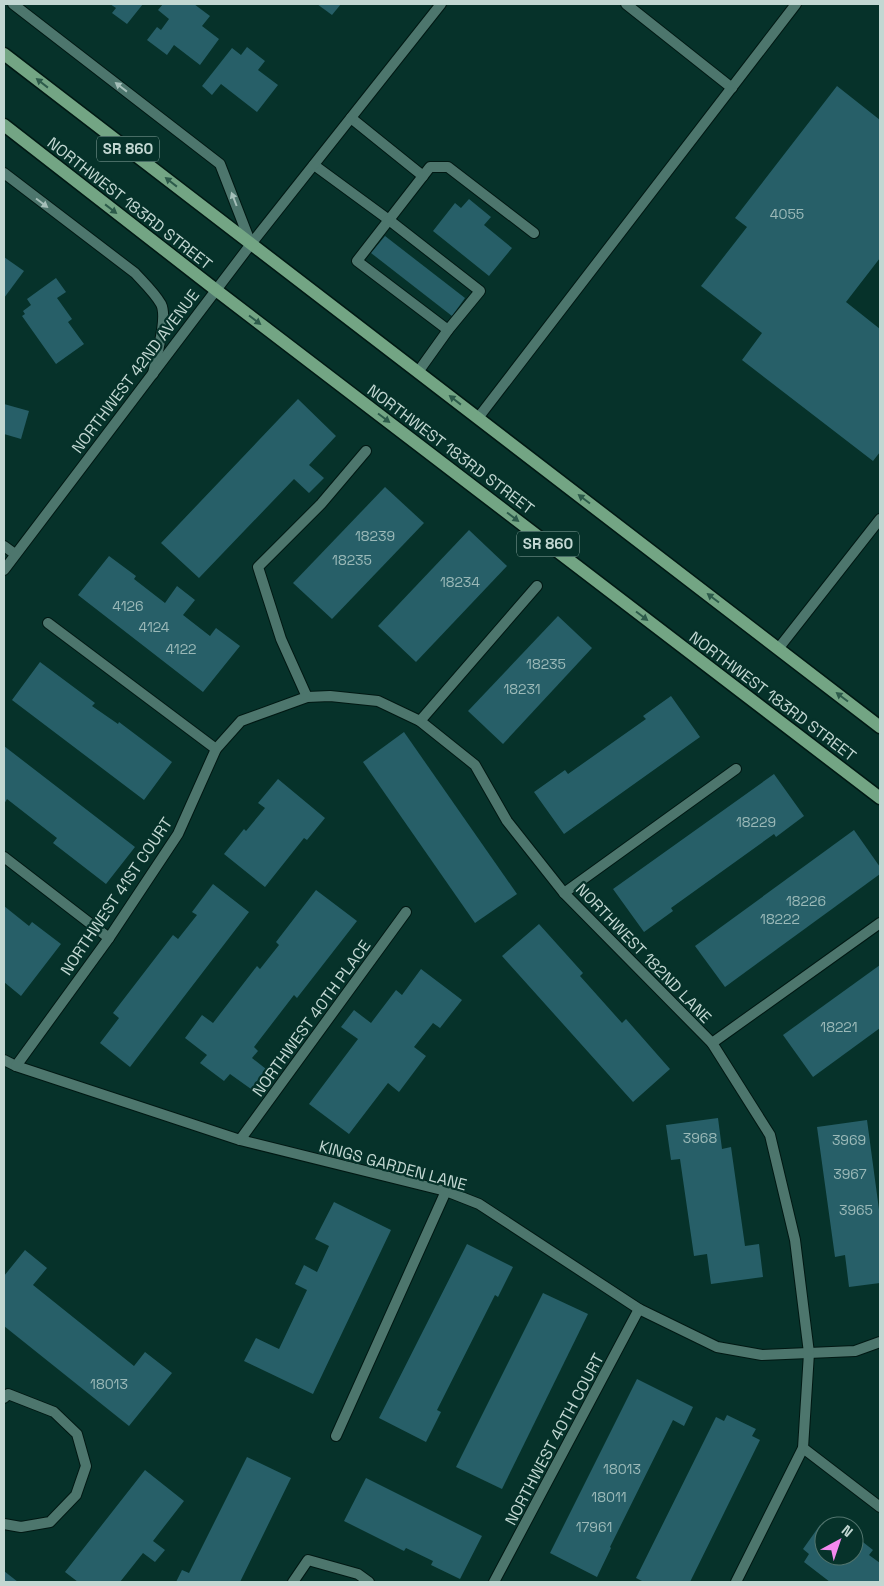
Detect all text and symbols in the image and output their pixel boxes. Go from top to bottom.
one-way arrow [36,78,49,89]
one-way arrow [115,82,128,93]
street label: NORTHWEST 183RD STREET [43,132,217,274]
road number: SR 860 [97,136,159,162]
one-way arrow [165,177,178,188]
one-way arrow [230,191,237,206]
one-way arrow [36,197,49,208]
one-way arrow [104,203,117,214]
house number: 4055 [770,205,804,223]
street label: NORTHWEST 42ND AVENUE [67,285,204,457]
one-way arrow [248,314,261,325]
street label: NORTHWEST 183RD STREET [363,380,538,519]
one-way arrow [449,395,462,406]
one-way arrow [377,413,390,424]
one-way arrow [578,494,591,505]
one-way arrow [506,512,520,522]
house number: 18239 [355,527,395,545]
road number: SR 860 [517,532,579,556]
house number: 18235 [332,551,372,569]
house number: 18234 [440,573,480,591]
one-way arrow [706,593,720,603]
house number: 4126 [112,597,144,615]
one-way arrow [635,611,649,621]
house number: 4124 [138,618,170,636]
street label: NORTHWEST 183RD STREET [685,627,860,766]
house number: 4122 [165,640,197,658]
house number: 18235 [526,655,566,673]
house number: 18231 [503,680,541,698]
one-way arrow [835,692,849,702]
street label: NORTHWEST 41ST COURT [56,813,177,979]
house number: 18229 [736,813,776,831]
street label: NORTHWEST 182ND LANE [571,879,716,1028]
house number: 18226 [786,892,826,910]
house number: 18222 [760,910,800,928]
street label: NORTHWEST 40TH PLACE [248,936,375,1101]
house number: 18221 [820,1018,858,1036]
house number: 3968 [683,1129,717,1147]
house number: 3969 [832,1131,866,1149]
street label: KINGS GARDEN LANE [317,1136,469,1195]
house number: 3967 [833,1165,867,1183]
house number: 3965 [839,1201,873,1219]
street label: NORTHWEST 40TH COURT [500,1350,609,1529]
house number: 18013 [90,1375,128,1393]
house number: 18013 [603,1460,641,1478]
house number: 18011 [591,1488,627,1506]
north arrow [814,1516,864,1566]
house number: 17961 [576,1518,612,1536]
text: N [838,1521,857,1541]

